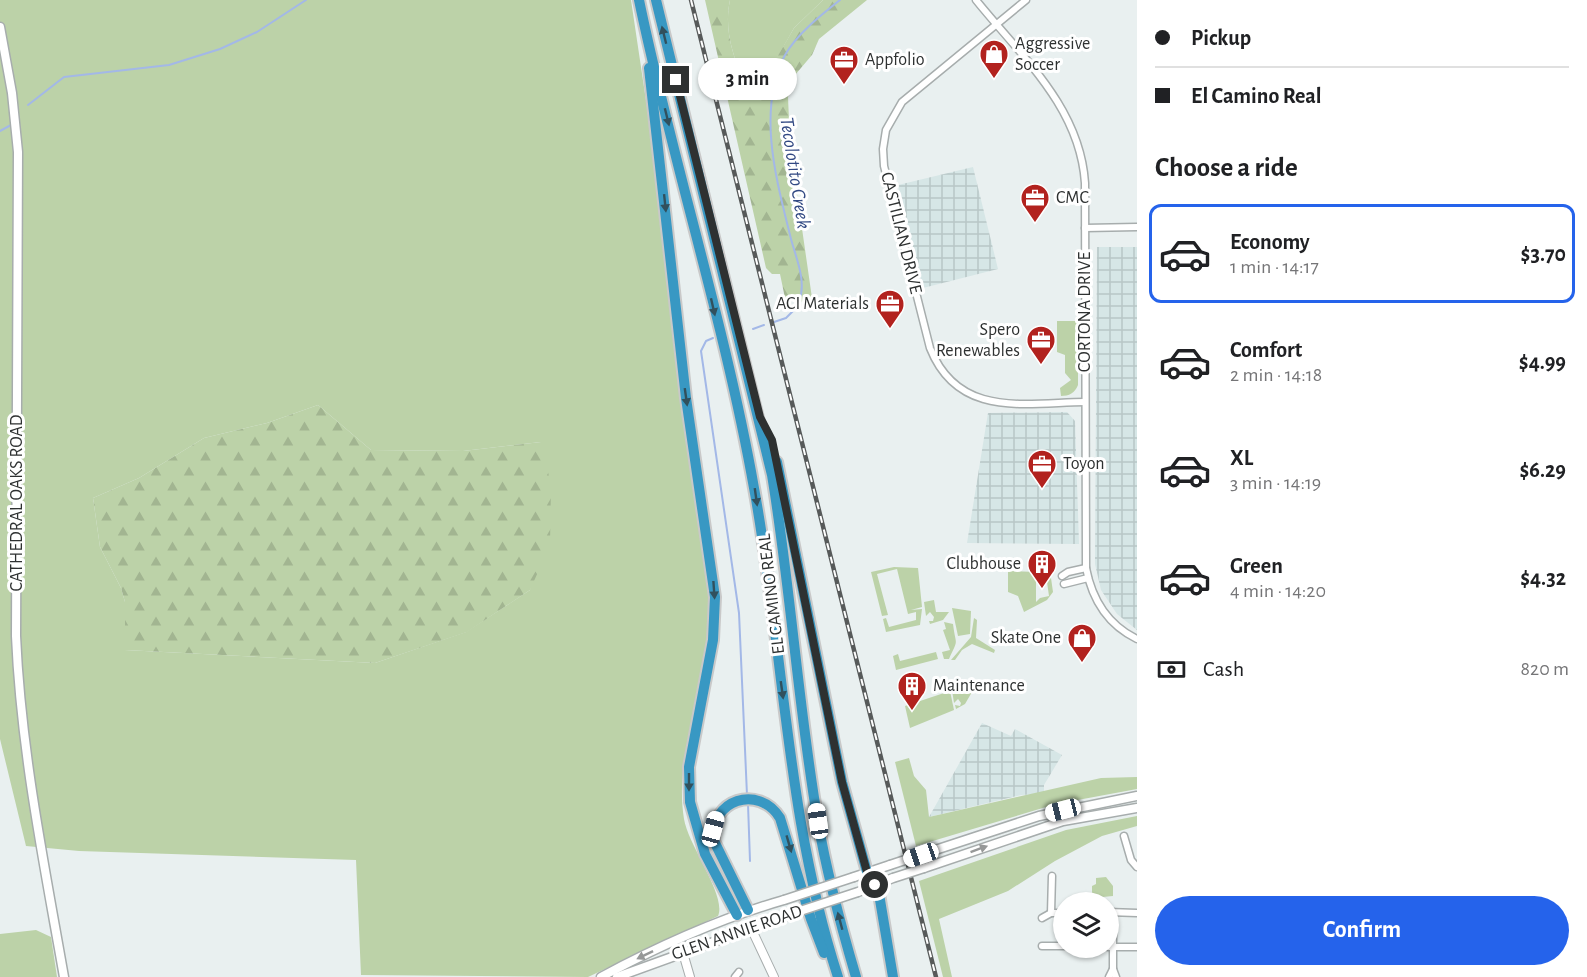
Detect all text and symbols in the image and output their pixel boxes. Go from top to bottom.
one-way arrow [659,25,669,44]
text: Pickup [1191,27,1251,49]
place label: Aggressive Soccer [1015,35,1090,74]
shop icon: Aggressive Soccer [978,38,1010,80]
office icon: Appfolio [828,44,860,86]
place label: Appfolio [865,51,925,69]
callout: 3 min [697,59,796,101]
route end [662,66,689,93]
text: 3 min [726,69,769,89]
text: El Camino Real [1191,85,1322,107]
one-way arrow [663,108,673,127]
water label: Tecolotito Creek [776,116,814,230]
text: Choose a ride [1155,154,1298,181]
street label: CASTILIAN DRIVE [877,170,925,296]
office icon: CMC [1019,182,1051,224]
place label: CMC [1056,189,1089,207]
one-way arrow [660,194,670,213]
icon: car [1158,227,1212,281]
text: Economy [1230,231,1310,253]
text: $3.70 [1521,243,1566,265]
street label: CORTONA DRIVE [1076,252,1094,372]
text: 1 min · 14:17 [1230,257,1319,277]
office icon: ACI Materials [874,288,906,330]
place label: ACI Materials [776,295,869,313]
one-way arrow [709,298,719,316]
place label: Spero Renewables [936,321,1020,360]
office icon: Spero Renewables [1025,324,1057,366]
icon: car [1158,335,1212,389]
text: Comfort [1230,339,1302,361]
text: $4.99 [1519,351,1566,373]
text: 2 min · 14:18 [1230,365,1322,385]
one-way arrow [682,387,691,406]
street label: CATHEDRAL OAKS ROAD [8,415,26,591]
icon: car [1158,443,1212,497]
text: XL [1230,447,1253,469]
office icon: Toyon [1026,448,1058,490]
place label: Toyon [1063,455,1105,473]
text: $6.29 [1519,459,1566,481]
text: 3 min · 14:19 [1230,473,1321,493]
one-way arrow [751,488,760,507]
street label: EL CAMINO REAL [756,532,788,655]
building icon: Clubhouse [1026,548,1058,590]
icon: car [1158,551,1212,605]
place label: Clubhouse [946,555,1021,573]
text: Green [1230,555,1283,577]
text: $4.32 [1520,567,1566,589]
one-way arrow [710,580,719,599]
text: 4 min · 14:20 [1230,581,1326,601]
shop icon: Skate One [1066,622,1098,664]
place label: Skate One [991,629,1061,647]
icon: cash [1155,653,1188,686]
text: Cash [1203,658,1244,680]
text: 820 m [1521,659,1569,679]
building icon: Maintenance [896,670,928,712]
place label: Maintenance [933,677,1025,695]
one-way arrow [777,681,786,700]
one-way arrow [684,773,694,792]
car [1043,797,1083,823]
car [807,802,829,840]
car [700,809,726,849]
one-way arrow [785,835,794,853]
car [901,841,941,869]
one-way arrow [970,843,988,853]
route start [861,871,888,898]
map controls [1053,892,1119,958]
button: layers [1053,892,1119,958]
button: Confirm [1155,896,1569,965]
street label: GLEN ANNIE ROAD [669,902,805,964]
one-way arrow [834,912,844,930]
one-way arrow [636,950,653,959]

